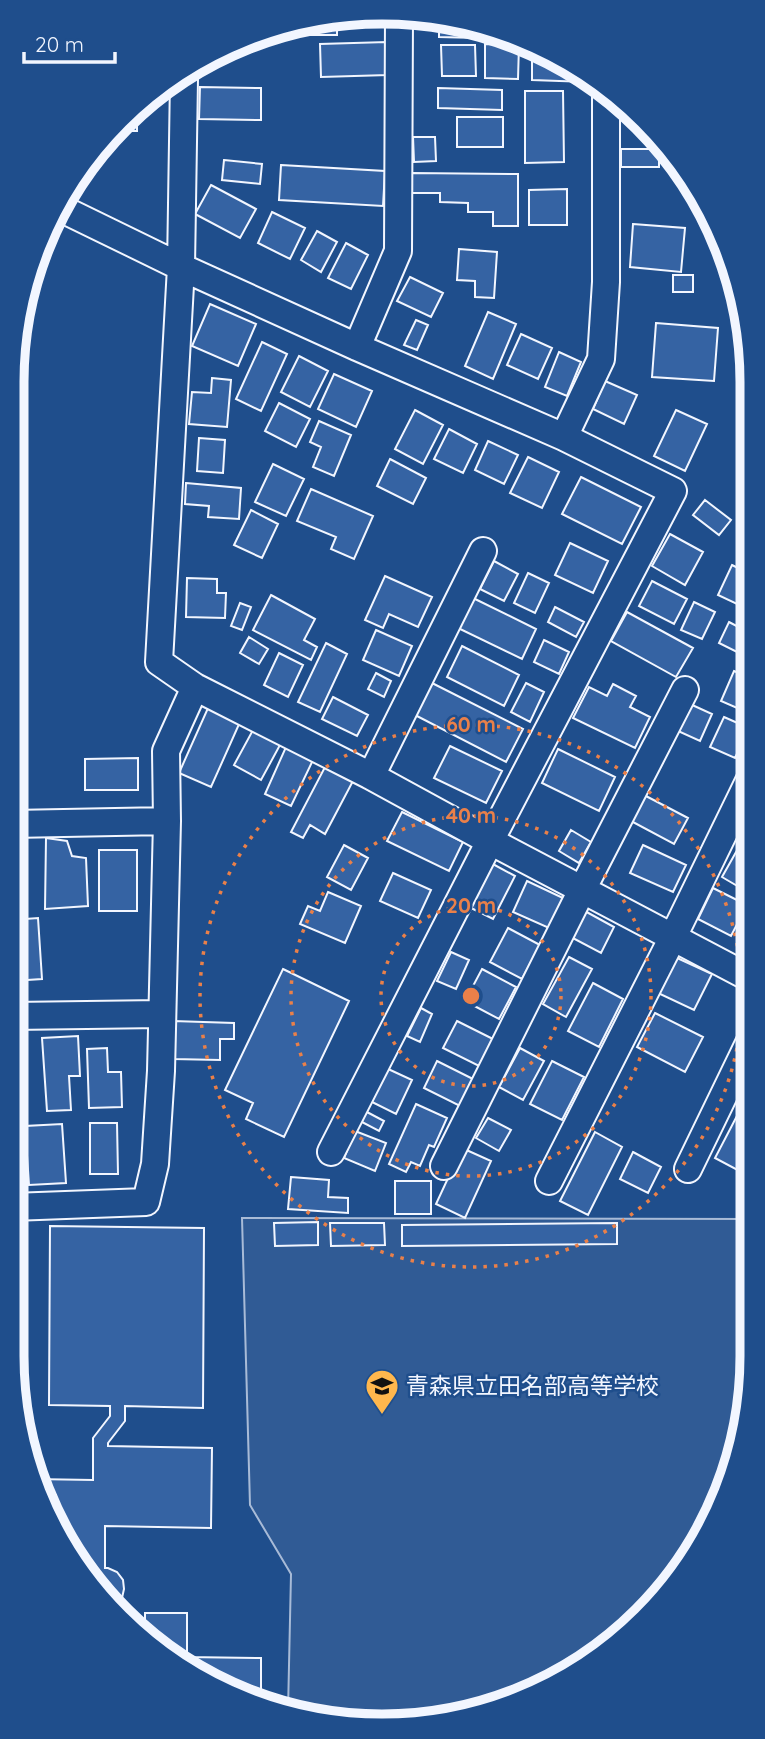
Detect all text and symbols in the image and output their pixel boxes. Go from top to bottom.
scale bar [24,21,116,65]
text: 20 m [35,31,84,57]
text: 60 m [446,711,496,737]
text: 40 m [446,802,496,828]
text: 20 m [446,892,496,918]
centre of rings [459,984,483,1008]
school or university icon: 青森県立田名部高等学校 [363,1367,401,1416]
place label: 青森県立田名部高等学校 [406,1371,659,1400]

